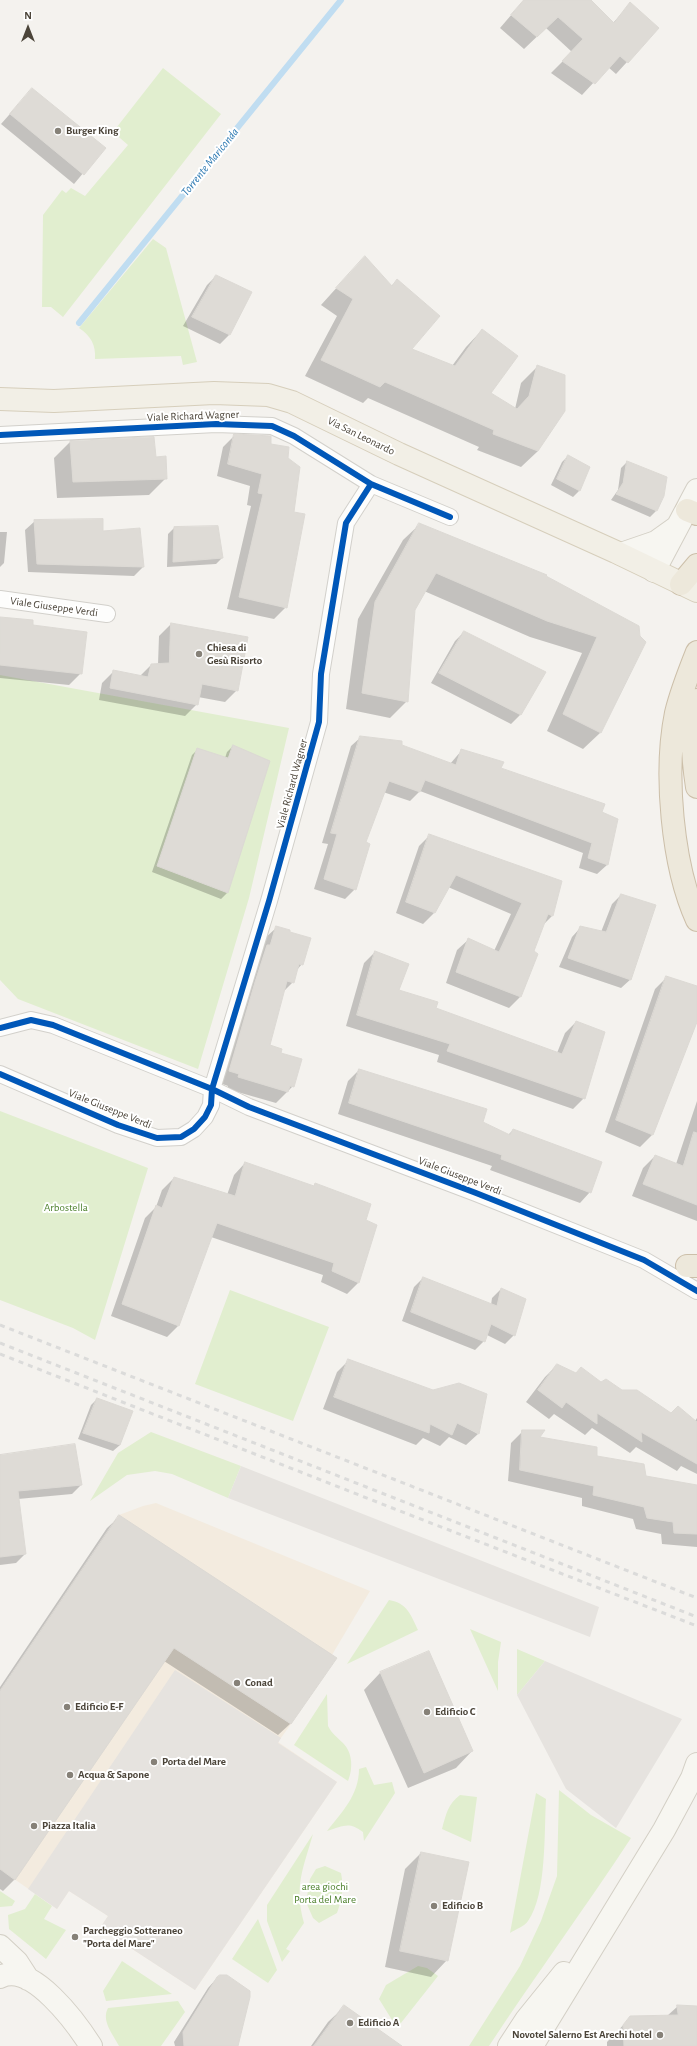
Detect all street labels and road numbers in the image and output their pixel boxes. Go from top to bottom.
street label: Viale Richard Wagner [147,408,239,424]
street label: Via San Leonardo [325,414,397,458]
street label: Viale Giuseppe Verdi [9,594,99,620]
street label: Viale Richard Wagner [274,738,310,830]
street label: Viale Giuseppe Verdi [67,1086,153,1132]
street label: Viale Giuseppe Verdi [416,1154,504,1198]

